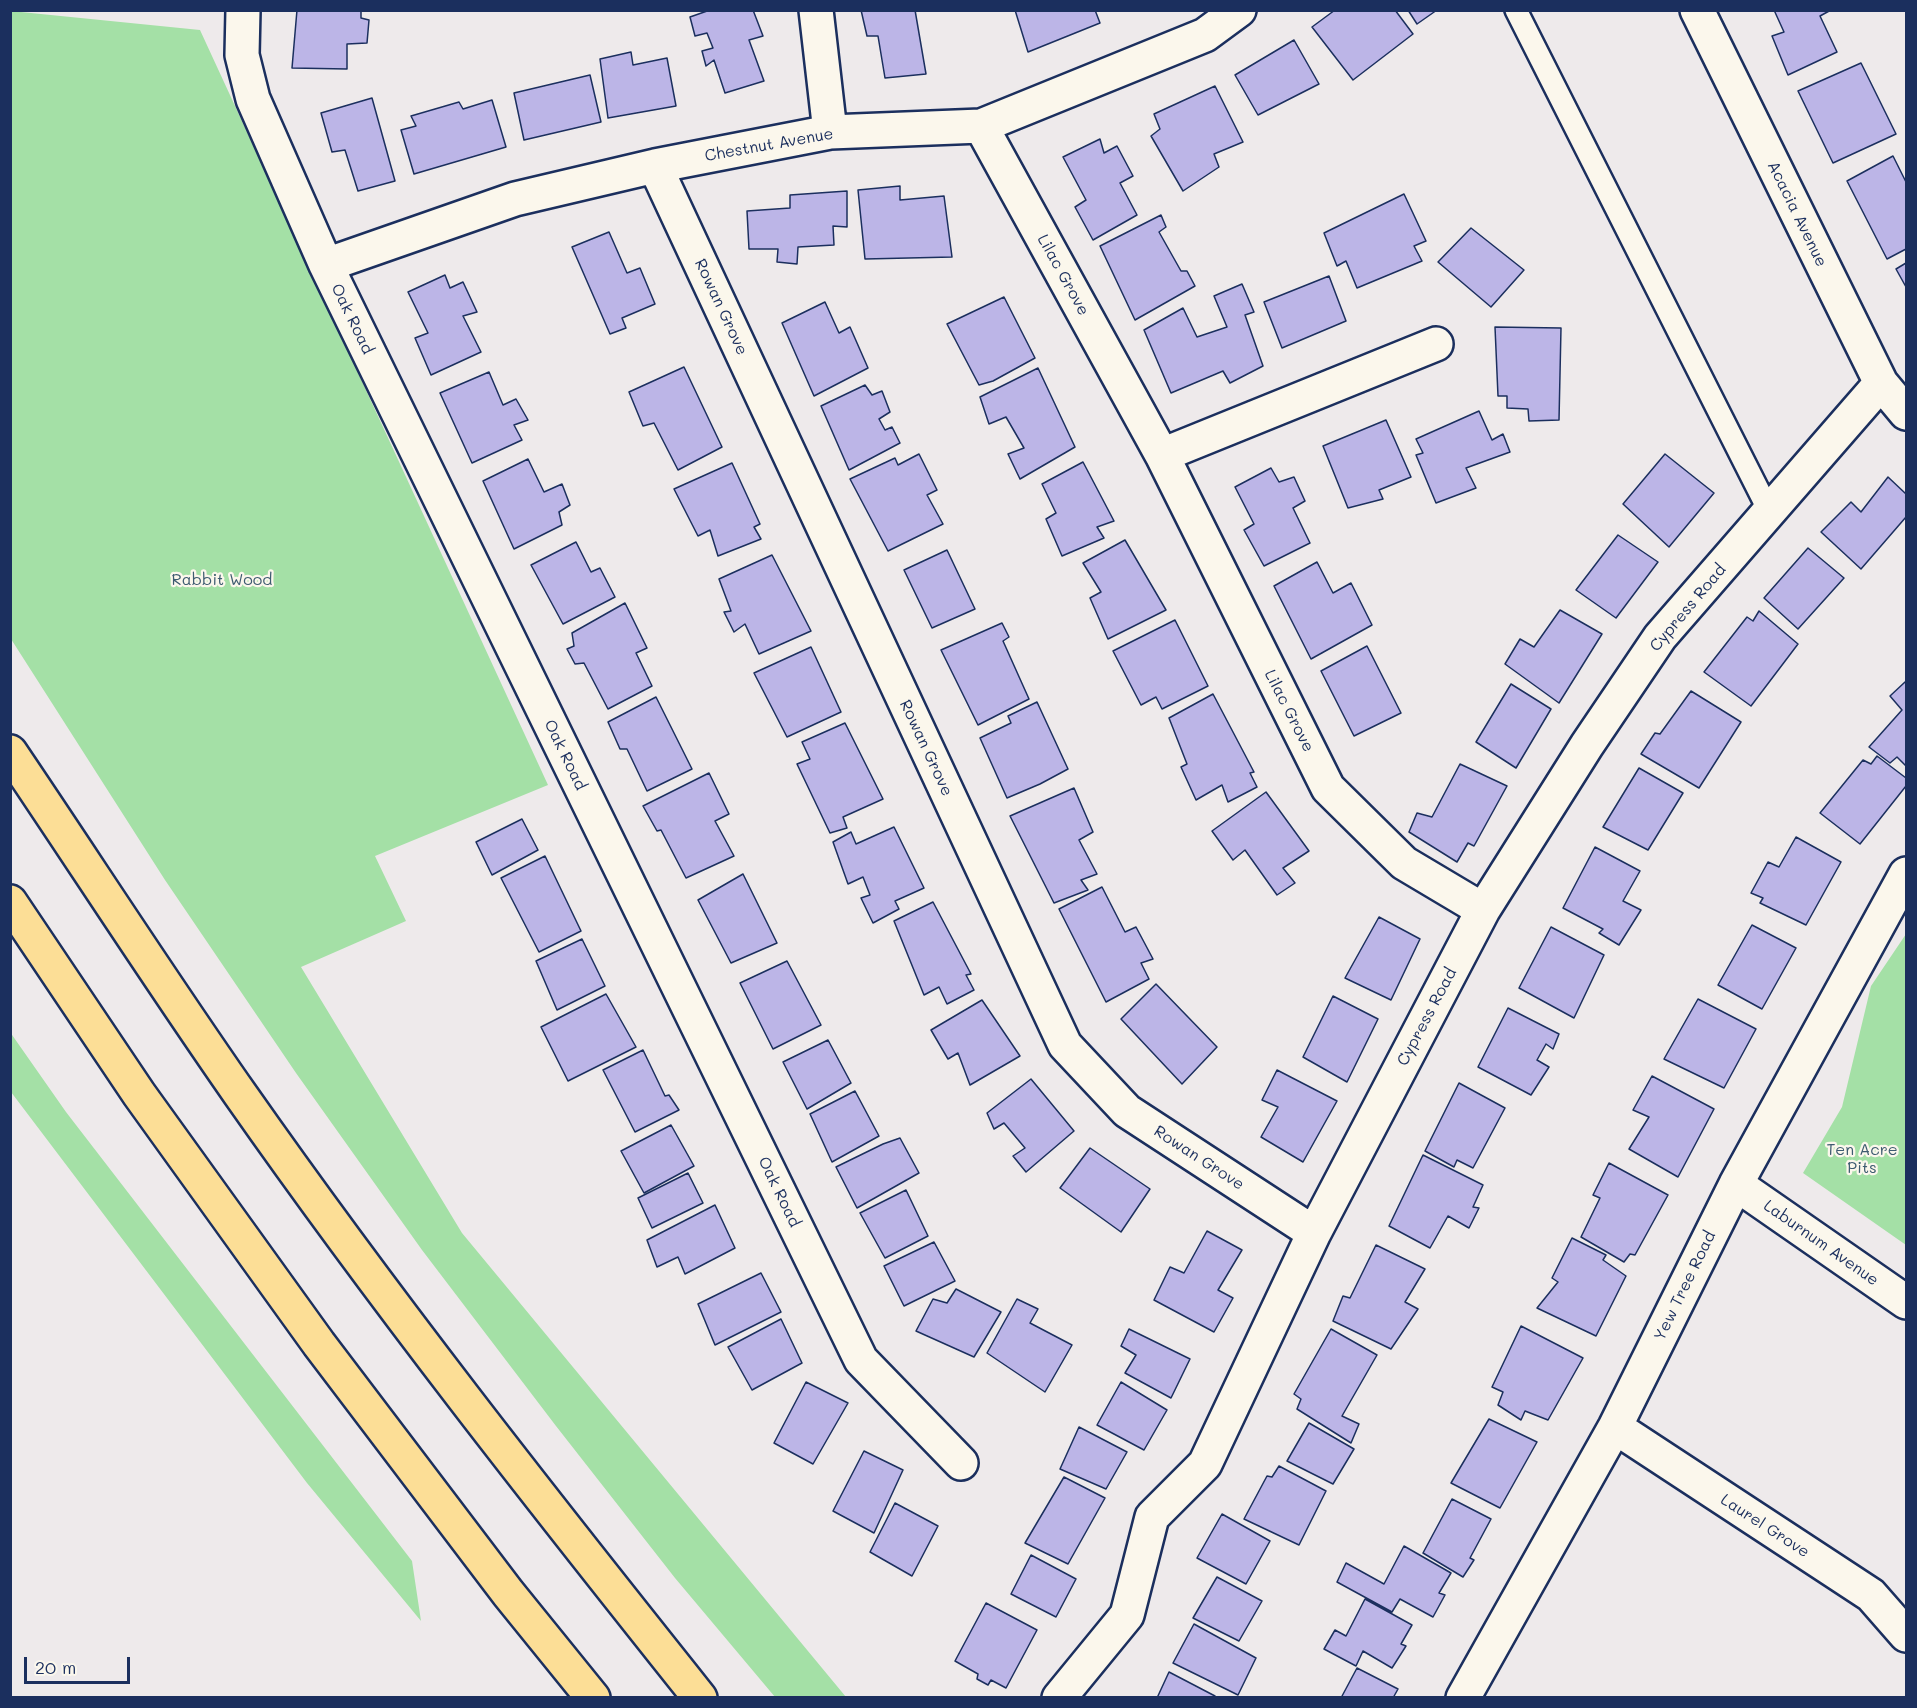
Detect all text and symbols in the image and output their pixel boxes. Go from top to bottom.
street label: Chestnut Avenue [703,124,835,166]
street label: Acacia Avenue [1763,158,1831,270]
street label: Lilac Grove [1033,231,1093,319]
street label: Rowan Grove [690,256,752,358]
street label: Oak Road [327,281,377,357]
street label: Cypress Road [1646,560,1730,656]
park label: Rabbit Wood [172,570,272,590]
street label: Lilac Grove [1260,667,1318,755]
street label: Rowan Grove [895,697,957,799]
street label: Oak Road [540,717,590,793]
street label: Cypress Road [1393,965,1461,1069]
street label: Rowan Grove [1150,1122,1248,1194]
park label: Ten Acre Pits [1826,1140,1898,1178]
street label: Oak Road [754,1154,804,1230]
street label: Laburnum Avenue [1760,1196,1882,1290]
street label: Yew Tree Road [1650,1228,1720,1344]
street label: Laurel Grove [1717,1490,1813,1562]
scale bar [27,1645,134,1683]
text: 20 m [35,1655,76,1679]

